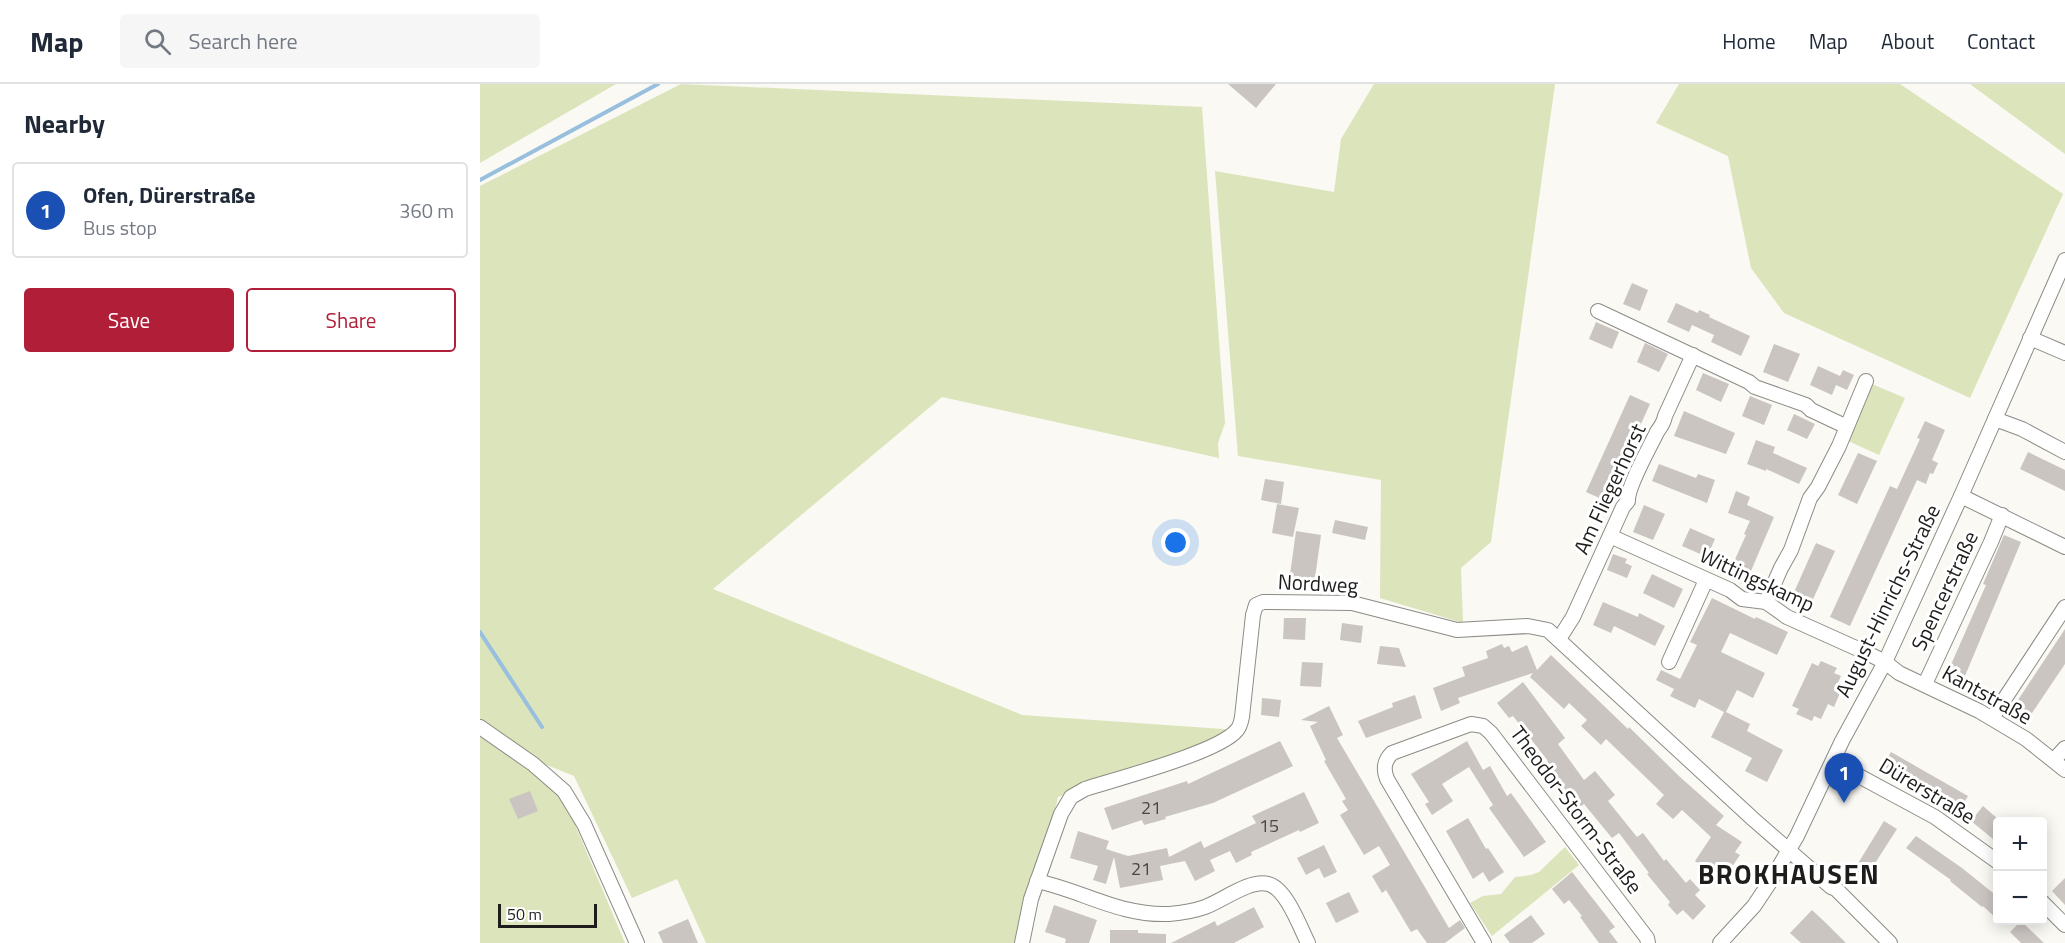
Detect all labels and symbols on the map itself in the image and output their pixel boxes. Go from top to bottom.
street label: Am Fliegerhorst [1565,417,1654,559]
street label: August-Hinrichs-Straße [1826,499,1948,702]
street label: Spencerstraße [1902,525,1986,656]
your location [1161,528,1190,557]
street label: Wittingskamp [1695,538,1820,620]
street label: Nordweg [1277,565,1359,601]
street label: Kantstraße [1937,656,2038,732]
street label: Theodor-Storm-Straße [1503,719,1651,900]
street label: Dürerstraße [1873,749,1982,831]
pin: 1 [1824,754,1864,803]
house number: 21 [1141,794,1161,821]
house number: 15 [1259,812,1279,839]
district label: BROKHAUSEN [1698,853,1880,894]
house number: 21 [1131,855,1151,882]
scale bar [498,901,597,928]

